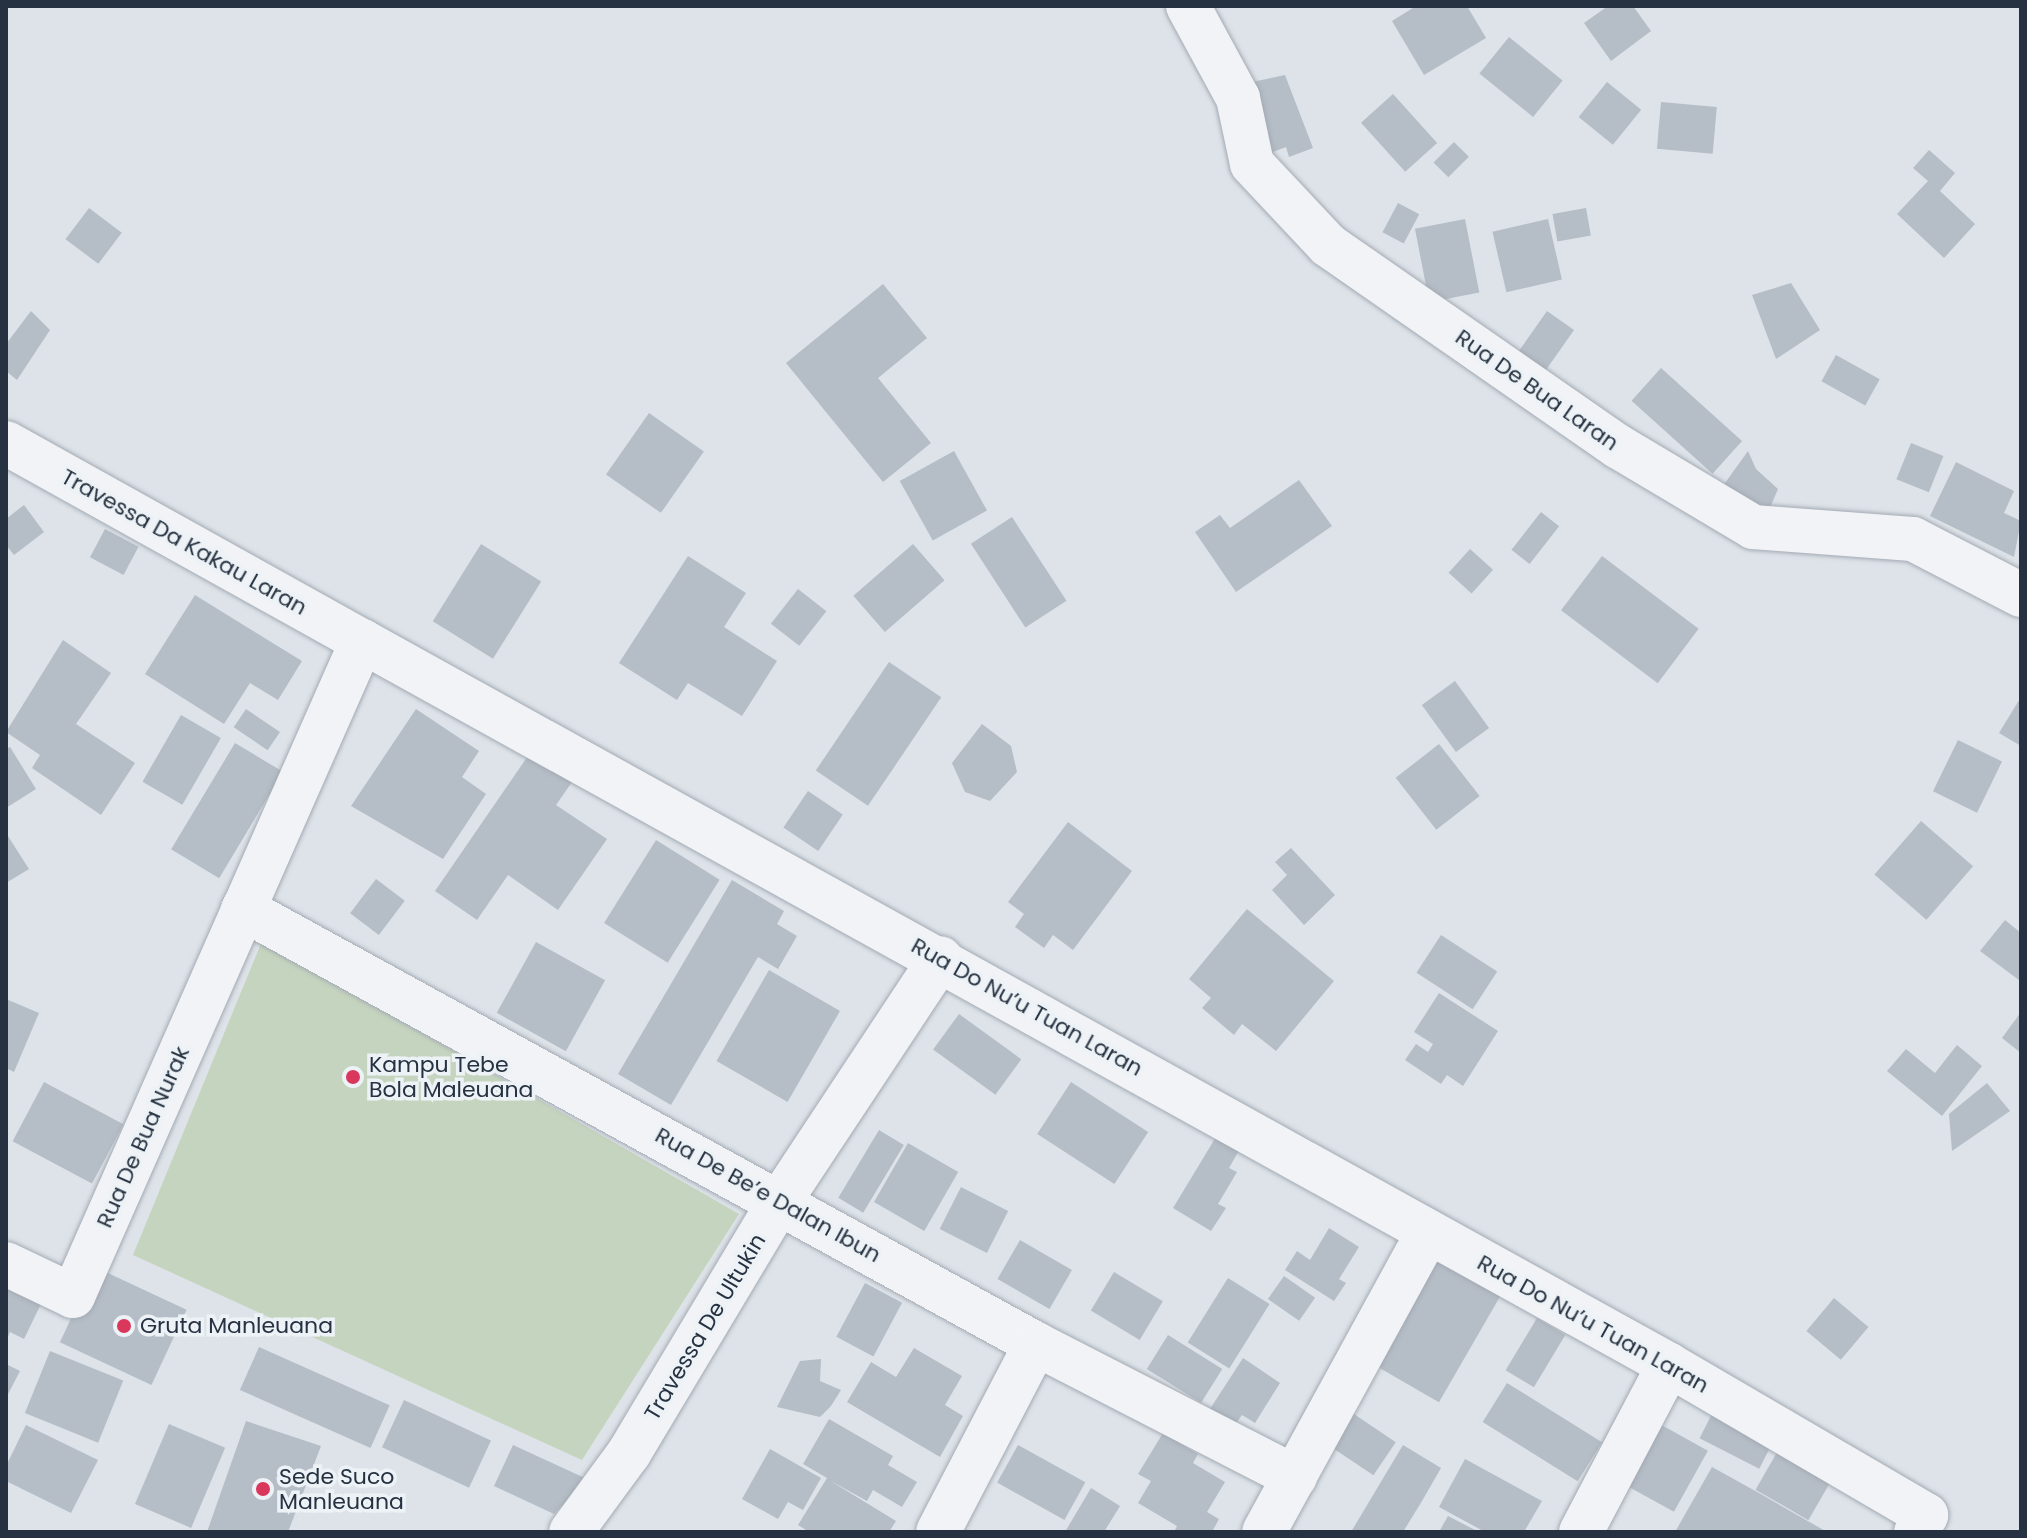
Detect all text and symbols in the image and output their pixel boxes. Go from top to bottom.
street label: Rua De Bua Laran [1450,324,1624,456]
street label: Travessa Da Kakau Laran [57,463,311,621]
street label: Rua Do Nu’u Tuan Laran [907,932,1147,1082]
street label: Rua De Bua Nurak [91,1042,195,1232]
place label: Kampu Tebe Bola Maleuana [369,1051,533,1102]
marker: Kampu Tebe Bola Maleuana [344,1068,362,1086]
street label: Rua De Be’e Dalan Ibun [651,1122,885,1268]
street label: Travessa De Ultukin [639,1229,771,1425]
street label: Rua Do Nu’u Tuan Laran [1473,1249,1713,1399]
place label: Gruta Manleuana [140,1313,333,1339]
marker: Gruta Manleuana [115,1317,133,1335]
place label: Sede Suco Manleuana [279,1463,404,1514]
marker: Sede Suco Manleuana [254,1480,272,1498]

